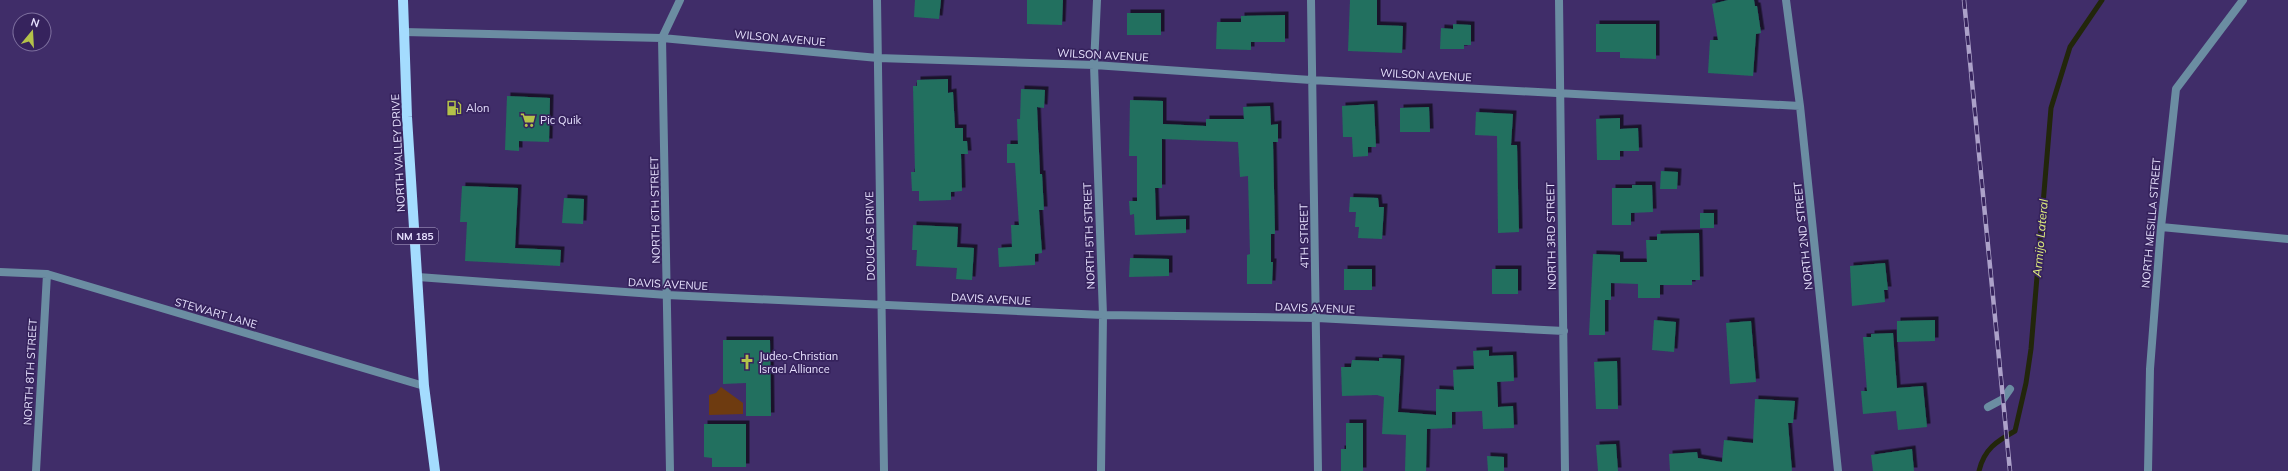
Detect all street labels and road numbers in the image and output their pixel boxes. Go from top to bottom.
street label: WILSON AVENUE [734,27,826,49]
street label: WILSON AVENUE [1057,46,1149,64]
street label: WILSON AVENUE [1380,66,1472,84]
street label: NORTH VALLEY DRIVE [388,94,408,212]
street label: NORTH 6TH STREET [647,156,663,264]
street label: NORTH MESILLA STREET [2138,157,2164,289]
street label: NORTH 2ND STREET [1790,181,1816,291]
street label: NORTH 5TH STREET [1080,182,1098,290]
street label: NORTH 3RD STREET [1543,182,1559,290]
street label: DOUGLAS DRIVE [862,191,878,281]
street label: 4TH STREET [1296,203,1312,269]
road number: NM 185 [392,228,438,244]
street label: DAVIS AVENUE [628,275,708,293]
street label: DAVIS AVENUE [951,290,1031,308]
street label: STEWART LANE [173,295,259,331]
street label: DAVIS AVENUE [1275,300,1355,316]
street label: NORTH 8TH STREET [20,318,40,426]

